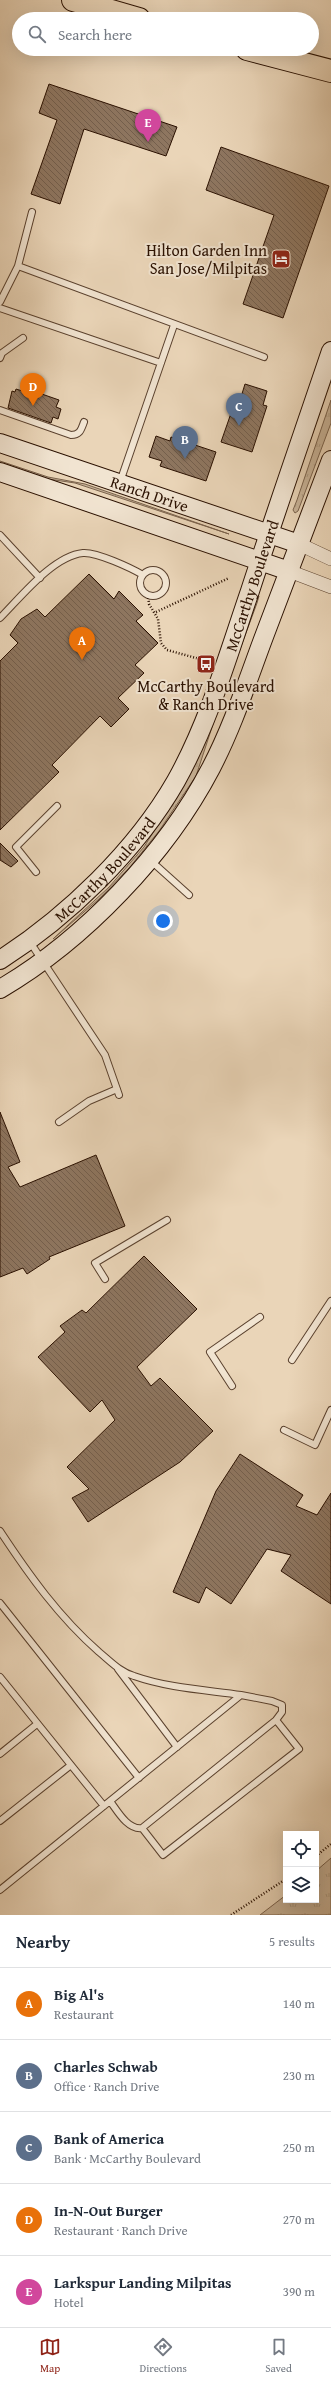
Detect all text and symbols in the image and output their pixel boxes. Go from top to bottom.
search box [12,12,319,56]
icon: search [26,23,48,45]
text: Search here [58,24,132,45]
pin: E [135,109,161,142]
place label: Hilton Garden Inn San Jose/Milpitas [146,238,267,280]
hotel icon: Hilton Garden Inn San Jose/Milpitas [270,248,292,270]
pin: D [20,373,46,406]
pin: C [226,393,252,426]
pin: B [172,426,198,459]
street label: Ranch Drive [107,469,192,518]
street label: McCarthy Boulevard [219,516,285,655]
pin: A [69,627,95,660]
bus stop icon: McCarthy Boulevard & Ranch Drive [195,653,217,675]
place label: McCarthy Boulevard & Ranch Drive [137,674,275,716]
street label: McCarthy Boulevard [49,812,161,928]
your location [153,911,173,931]
map controls [283,1831,319,1903]
button: locate [283,1831,319,1867]
button: layers [283,1867,319,1903]
text: Nearby [16,1929,70,1954]
text: 5 results [269,1932,315,1951]
text: Big Al's [54,1984,104,2005]
text: A [25,1994,33,2013]
text: 140 m [283,1994,315,2013]
text: Restaurant [54,2005,114,2024]
text: Charles Schwab [54,2056,158,2077]
text: B [25,2066,33,2085]
text: 230 m [283,2066,315,2085]
text: Office · Ranch Drive [54,2077,159,2096]
text: Bank of America [54,2128,164,2149]
text: C [25,2138,33,2157]
text: 250 m [283,2138,315,2157]
text: Bank · McCarthy Boulevard [54,2149,201,2168]
text: In-N-Out Burger [54,2200,163,2221]
text: D [25,2210,33,2229]
text: 270 m [283,2210,315,2229]
text: Restaurant · Ranch Drive [54,2221,188,2240]
text: Larkspur Landing Milpitas [54,2272,232,2293]
text: E [26,2282,32,2301]
text: 390 m [283,2282,315,2301]
text: Hotel [54,2293,84,2312]
tab: Map [39,2336,61,2376]
tab: Directions [140,2336,187,2376]
tab: Saved [265,2336,292,2376]

